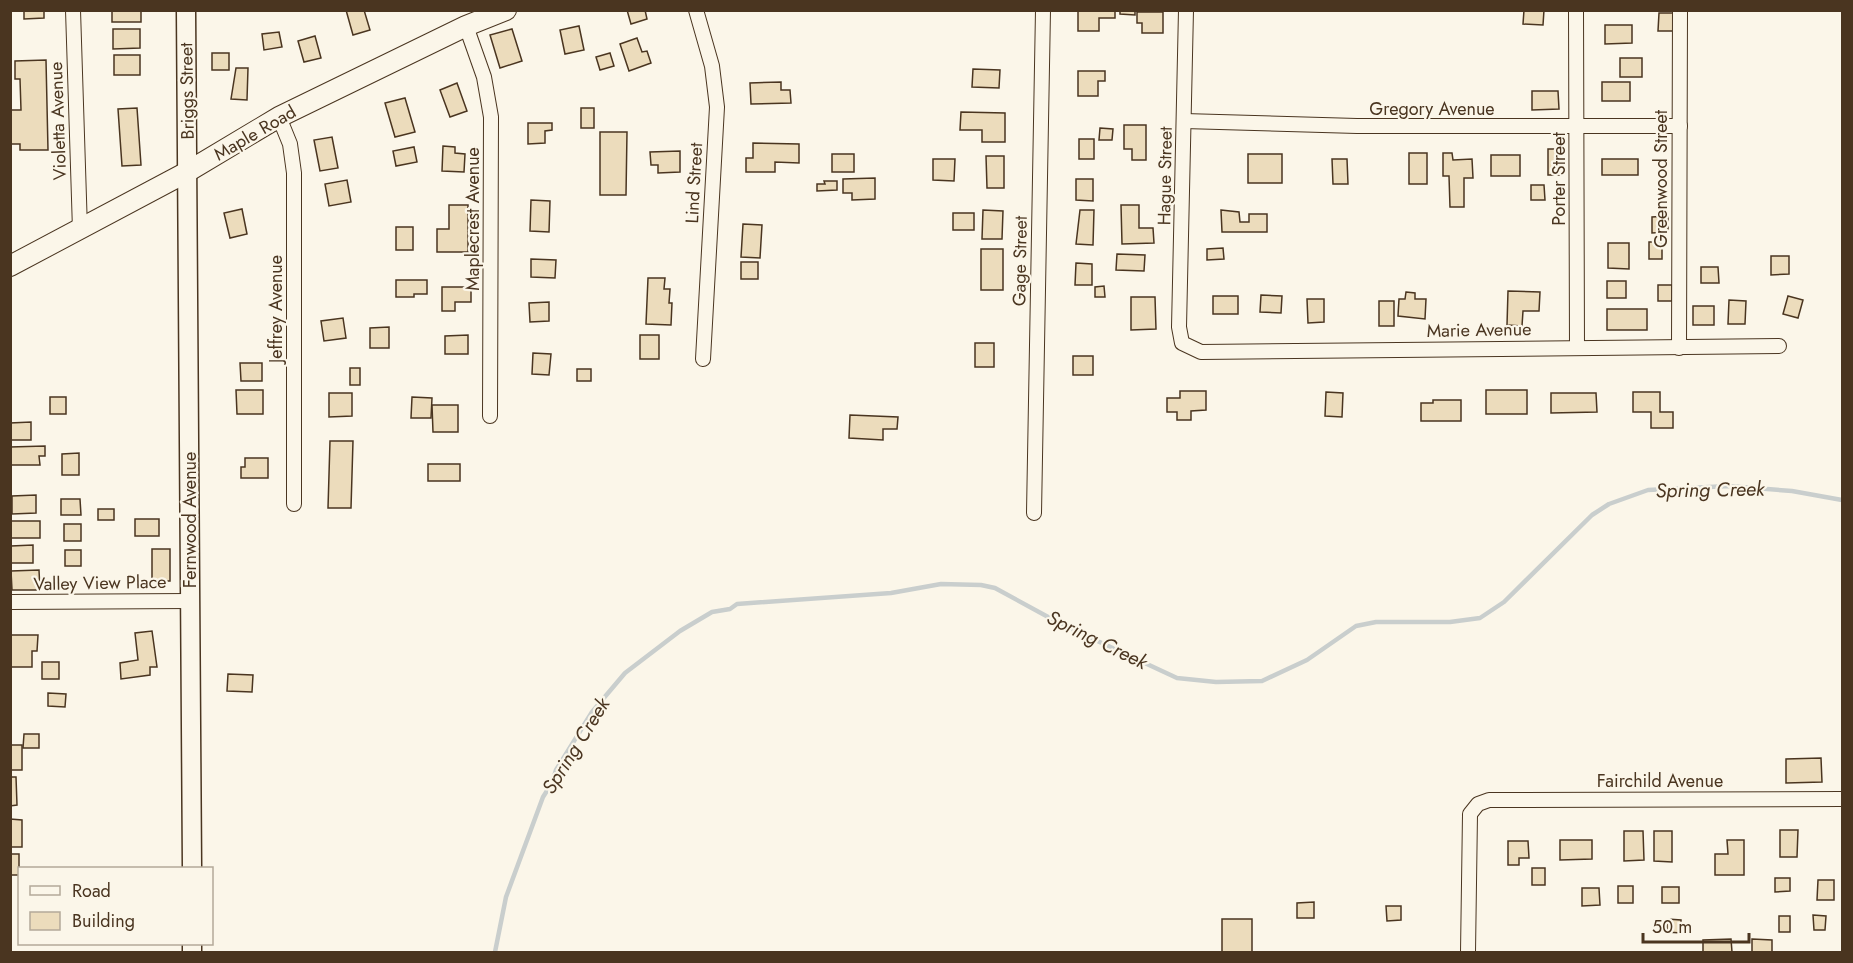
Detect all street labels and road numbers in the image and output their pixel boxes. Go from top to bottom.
street label: Briggs Street [173,42,201,140]
street label: Violetta Avenue [43,61,73,181]
street label: Gregory Avenue [1369,96,1495,122]
street label: Maple Road [209,99,301,167]
street label: Greenwood Street [1648,109,1674,248]
street label: Hague Street [1151,126,1179,226]
street label: Porter Street [1546,132,1572,226]
street label: Lind Street [679,141,709,224]
street label: Maplecrest Avenue [460,147,486,291]
street label: Gage Street [1006,215,1034,306]
street label: Jeffrey Avenue [263,255,289,365]
street label: Marie Avenue [1426,316,1532,344]
street label: Fernwood Avenue [177,452,203,588]
street label: Valley View Place [33,569,167,597]
street label: Fairchild Avenue [1597,768,1723,794]

